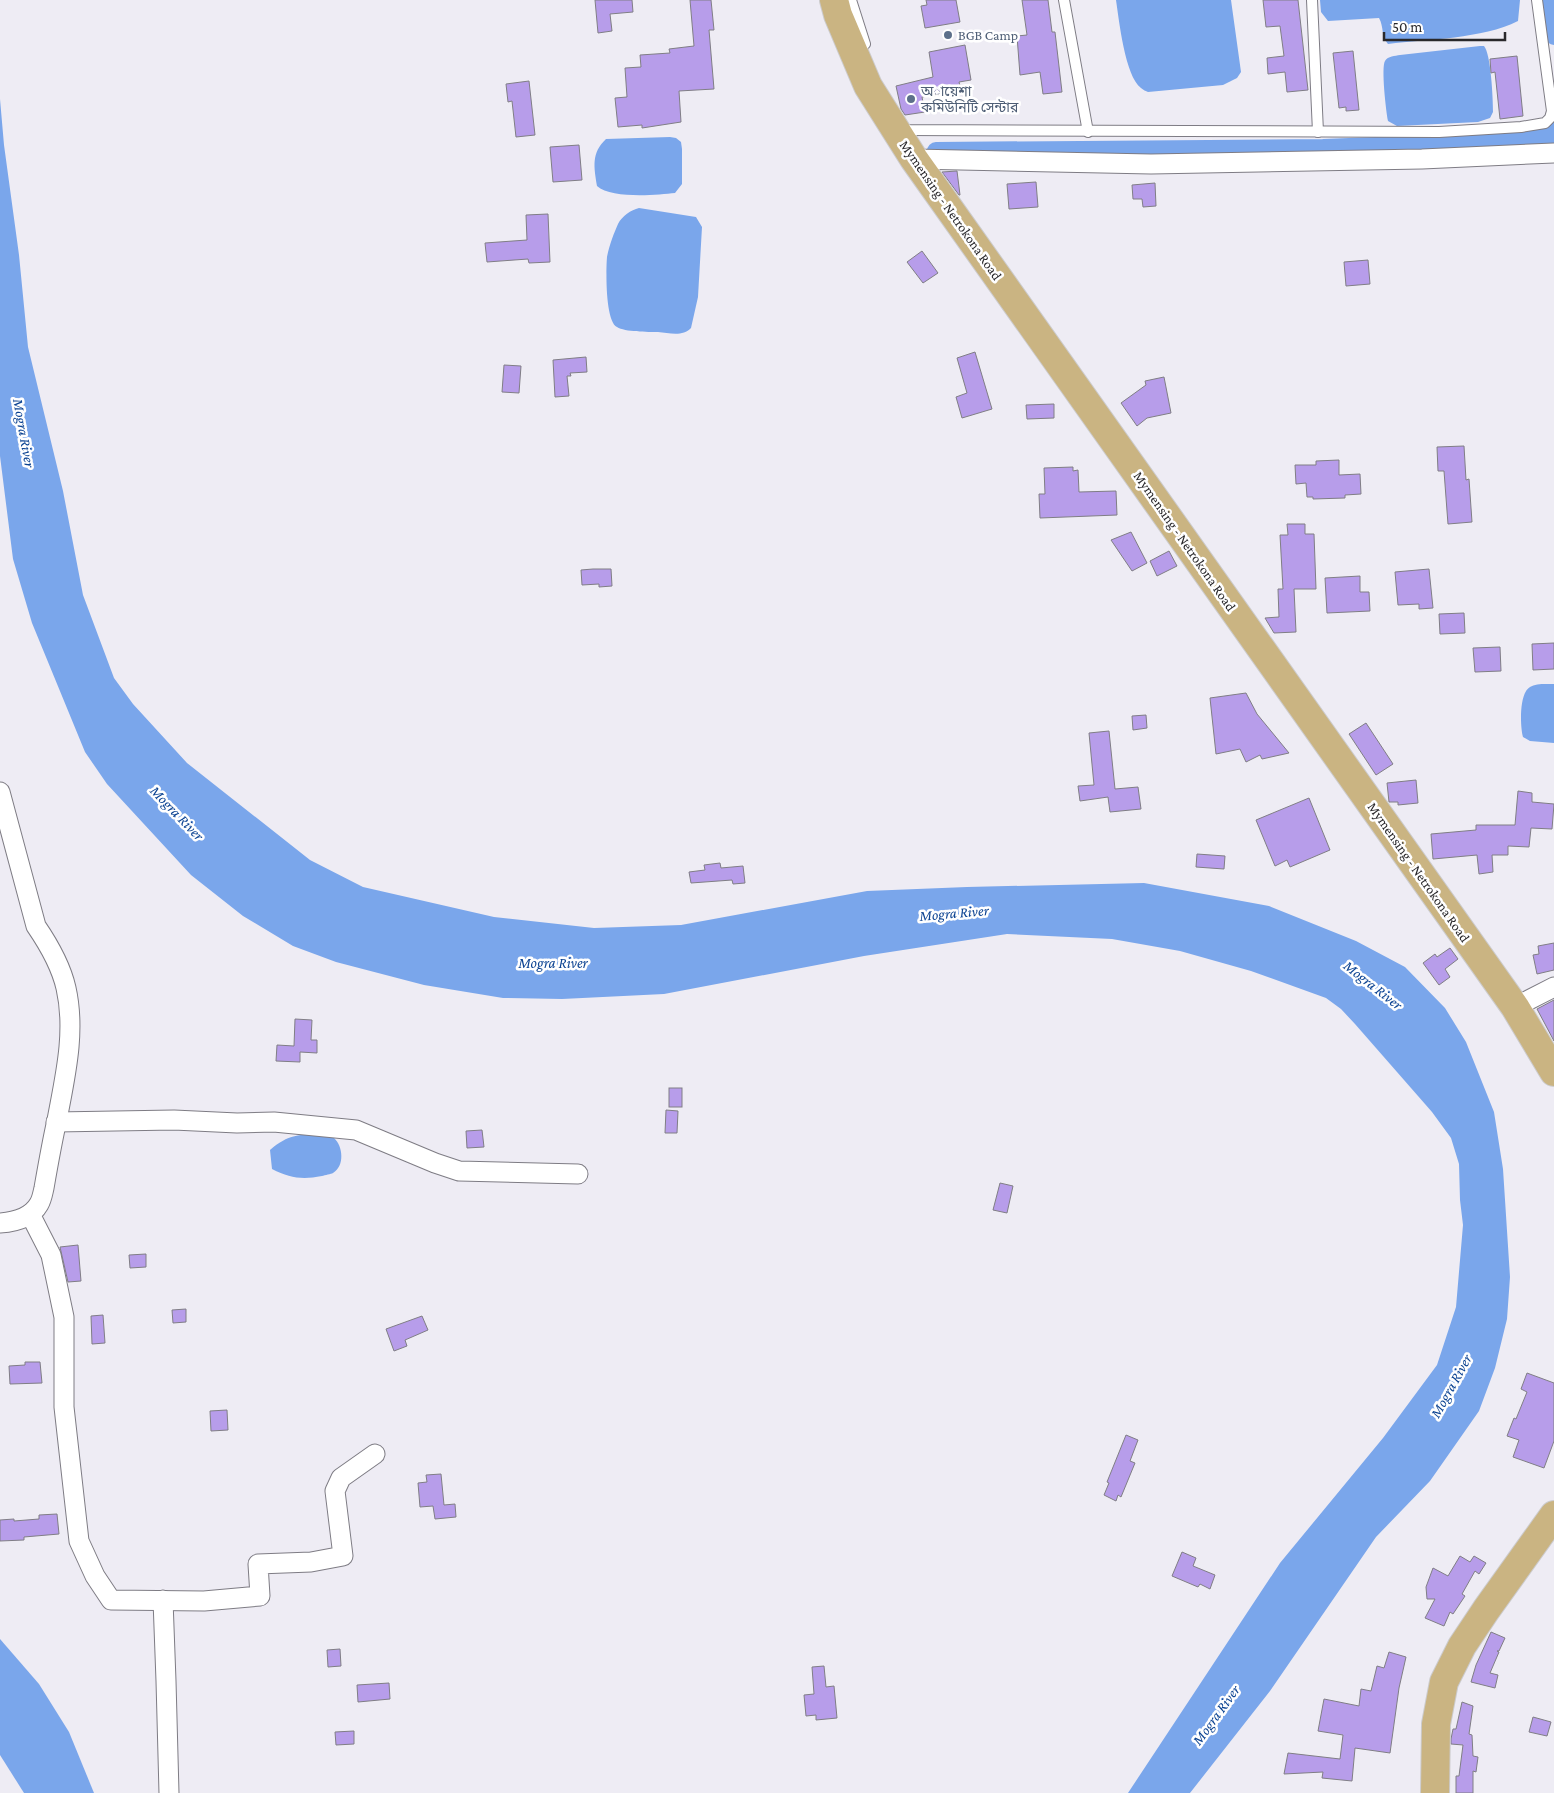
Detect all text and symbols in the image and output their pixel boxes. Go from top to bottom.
scale bar [1384,10,1505,42]
text: 50 m [1392,19,1422,35]
place label: BGB Camp [958,27,1018,43]
marker: BGB Camp [942,29,954,41]
place label: অায়েশা কমিউনিটি সেন্টার [920,83,1019,115]
marker: অায়েশা কমিউনিটি সেন্টার [905,93,917,105]
street label: Mymensing - Netrokona Road [897,137,1006,283]
water label: Mogra River [9,396,38,470]
street label: Mymensing - Netrokona Road [1131,468,1240,614]
water label: Mogra River [146,782,207,845]
street label: Mymensing - Netrokona Road [1365,799,1474,945]
water label: Mogra River [918,902,990,925]
water label: Mogra River [517,955,589,972]
water label: Mogra River [1339,957,1406,1014]
water label: Mogra River [1427,1351,1476,1422]
water label: Mogra River [1188,1681,1244,1749]

